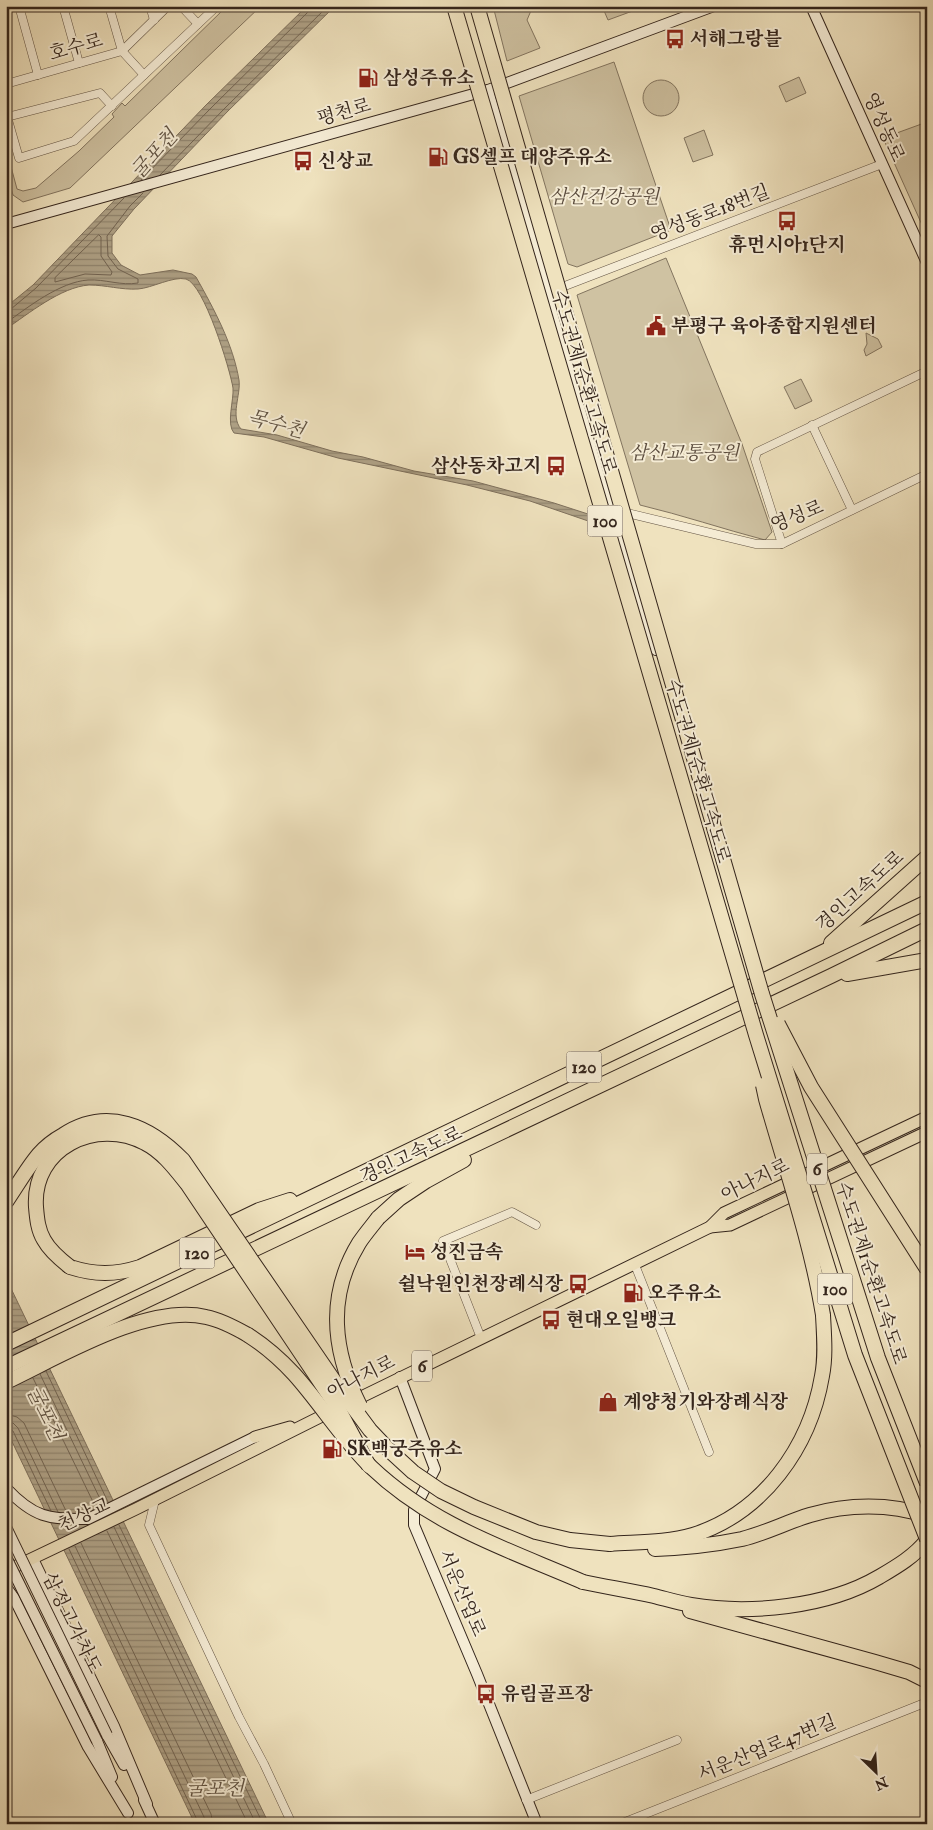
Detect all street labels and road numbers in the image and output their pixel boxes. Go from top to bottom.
street label: 호수로 [46,28,106,66]
street label: 영성동로 [858,89,910,165]
street label: 평천로 [314,93,374,131]
street label: 영성동로18번길 [647,179,773,247]
street label: 수도권제1순환고속도로 [546,287,622,477]
street label: 영성로 [767,495,827,537]
road number: 100 [588,506,622,536]
street label: 수도권제1순환고속도로 [660,676,736,866]
street label: 경인고속도로 [811,845,909,937]
road number: 120 [566,1052,602,1082]
street label: 경인고속도로 [356,1121,466,1189]
street label: 아나지로 [717,1153,793,1207]
road number: 6 [807,1154,827,1184]
street label: 수도권제1순환고속도로 [830,1179,912,1367]
road number: 120 [180,1238,214,1268]
road number: 100 [818,1274,852,1305]
street label: 아나지로 [323,1350,399,1404]
road number: 6 [412,1350,432,1382]
street label: 천상교 [54,1492,114,1538]
street label: 서운산업로 [433,1546,491,1640]
street label: 삼정고가차도 [37,1568,107,1678]
street label: 서운산업로47번길 [694,1709,840,1787]

